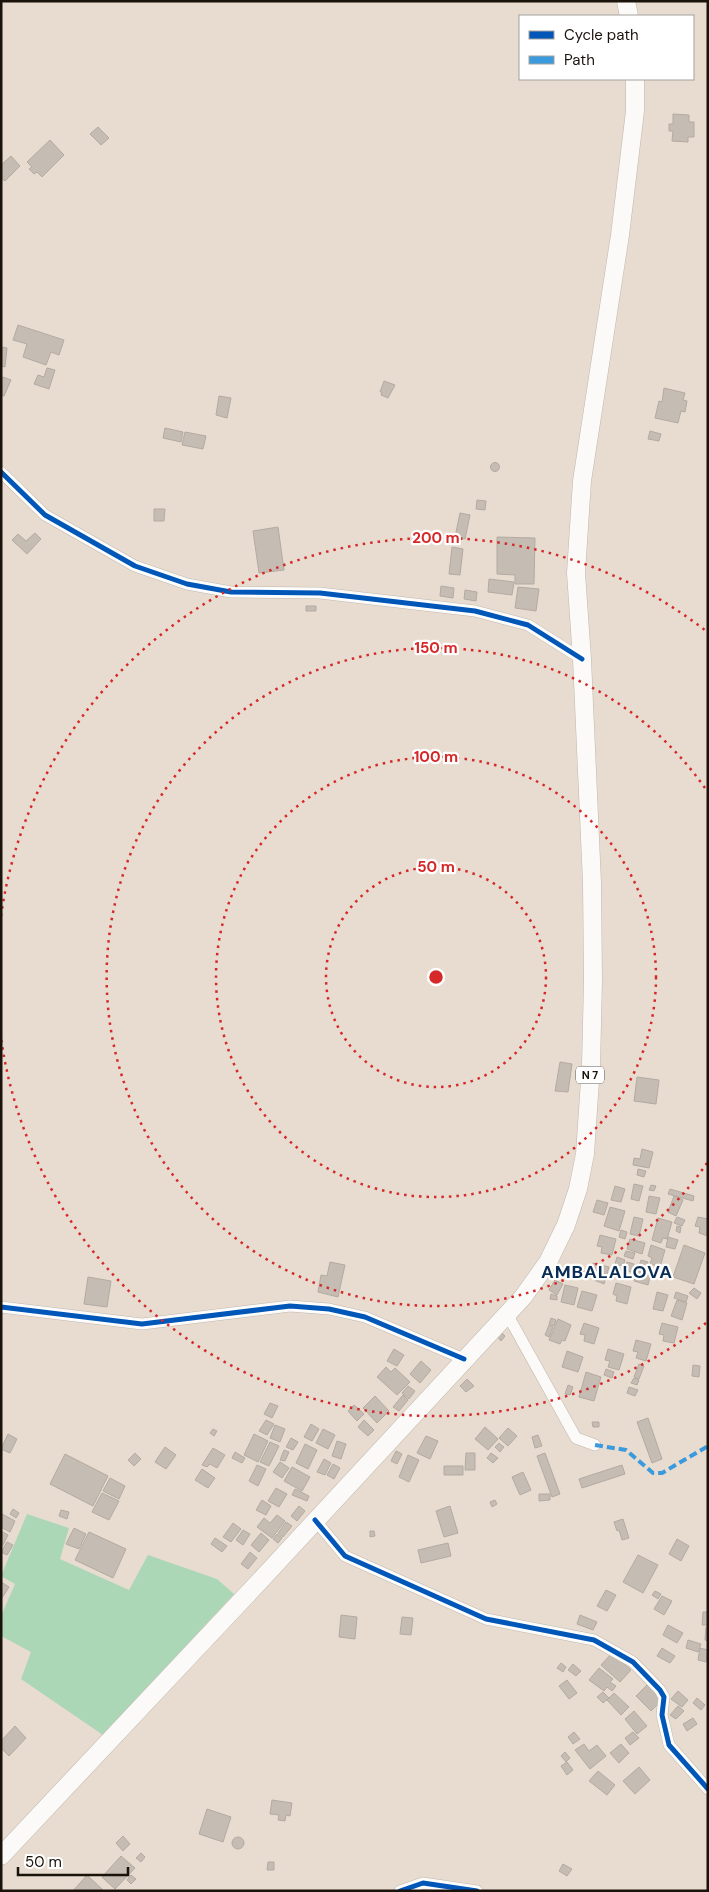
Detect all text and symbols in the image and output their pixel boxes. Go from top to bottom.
legend [519,15,694,80]
text: Cycle path [564,25,639,45]
text: Path [564,50,595,70]
text: 200 m [412,528,460,548]
text: 150 m [415,638,458,658]
text: 100 m [414,747,458,767]
text: 50 m [417,857,455,877]
centre of rings [427,968,445,986]
road number: N 7 [576,1066,604,1084]
district label: AMBALALOVA [541,1260,673,1284]
scale bar [18,1844,128,1876]
text: 50 m [25,1852,62,1872]

